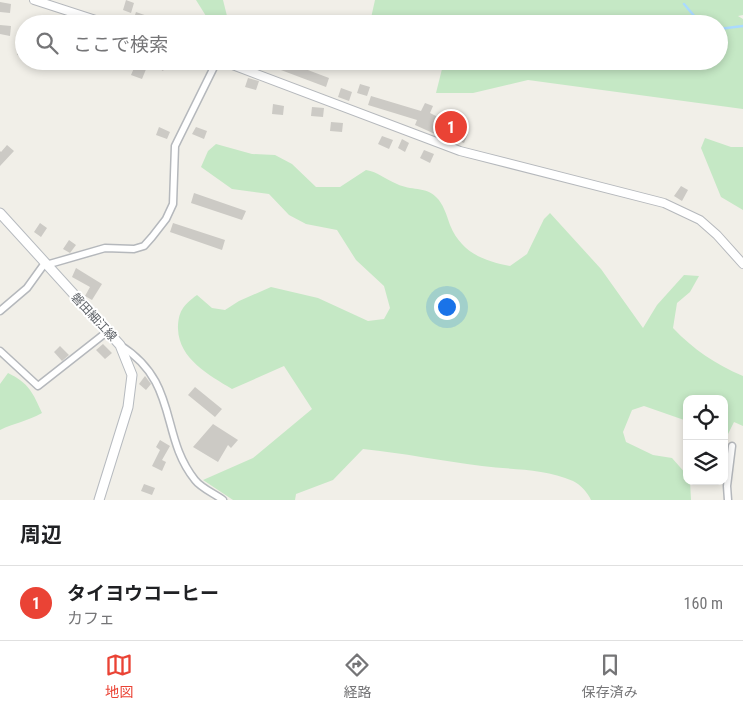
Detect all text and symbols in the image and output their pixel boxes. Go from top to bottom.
search box [15,15,728,70]
icon: search [33,29,61,57]
text: ここで検索 [73,33,168,56]
pin: 1 [435,108,467,146]
street label: 磐田細江線 [68,290,120,344]
your location [434,294,460,320]
map controls [683,395,728,485]
button: locate [683,395,728,440]
button: layers [683,440,728,485]
text: 周辺 [20,523,62,547]
text: タイヨウコーヒー [67,582,219,605]
text: 1 [32,594,40,613]
text: 160 m [684,594,723,613]
text: カフェ [67,609,115,628]
tab: 地図 [105,651,133,701]
tab: 経路 [343,651,371,701]
tab: 保存済み [582,651,638,701]

